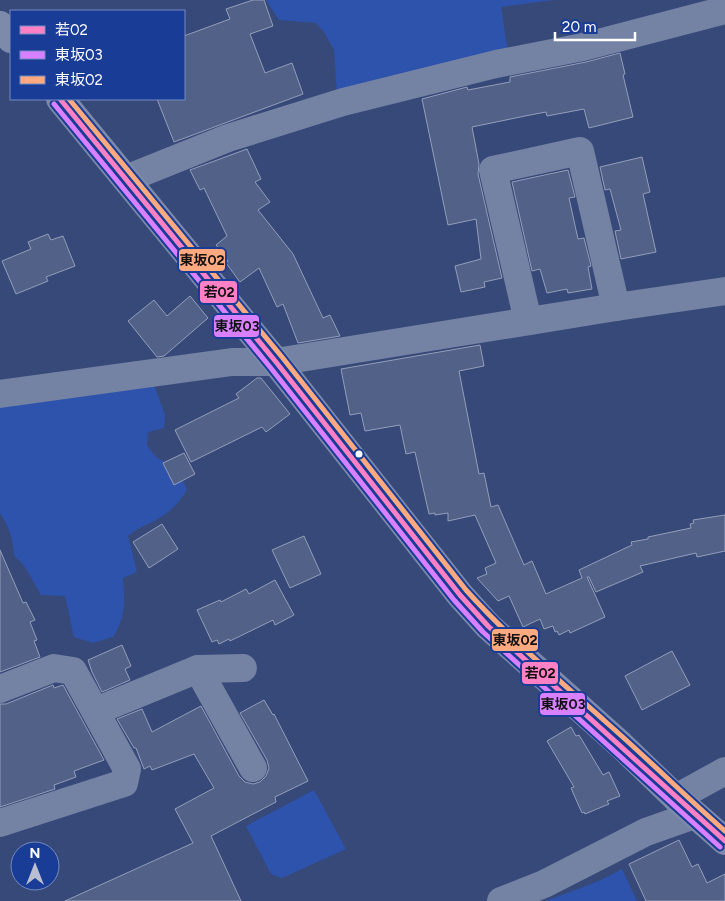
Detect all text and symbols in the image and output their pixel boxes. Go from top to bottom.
legend [10,10,185,100]
scale bar [555,10,635,42]
text: 20 m [562,18,596,36]
text: 若02 [55,21,88,39]
text: 東坂03 [55,46,103,64]
text: 東坂02 [55,71,103,89]
line badge: 東坂02 [178,248,226,272]
text: 東坂02 [179,252,225,269]
line badge: 若02 [199,280,238,304]
text: 若02 [203,284,235,301]
line badge: 東坂03 [213,314,260,338]
text: 東坂03 [215,318,260,335]
unlabelled marker [354,449,364,459]
line badge: 東坂02 [491,628,539,652]
text: 東坂02 [492,632,538,649]
line badge: 若02 [521,661,559,685]
text: 若02 [524,665,556,682]
line badge: 東坂03 [539,692,586,716]
text: 東坂03 [541,696,586,713]
north arrow [10,841,60,891]
text: N [30,845,40,862]

